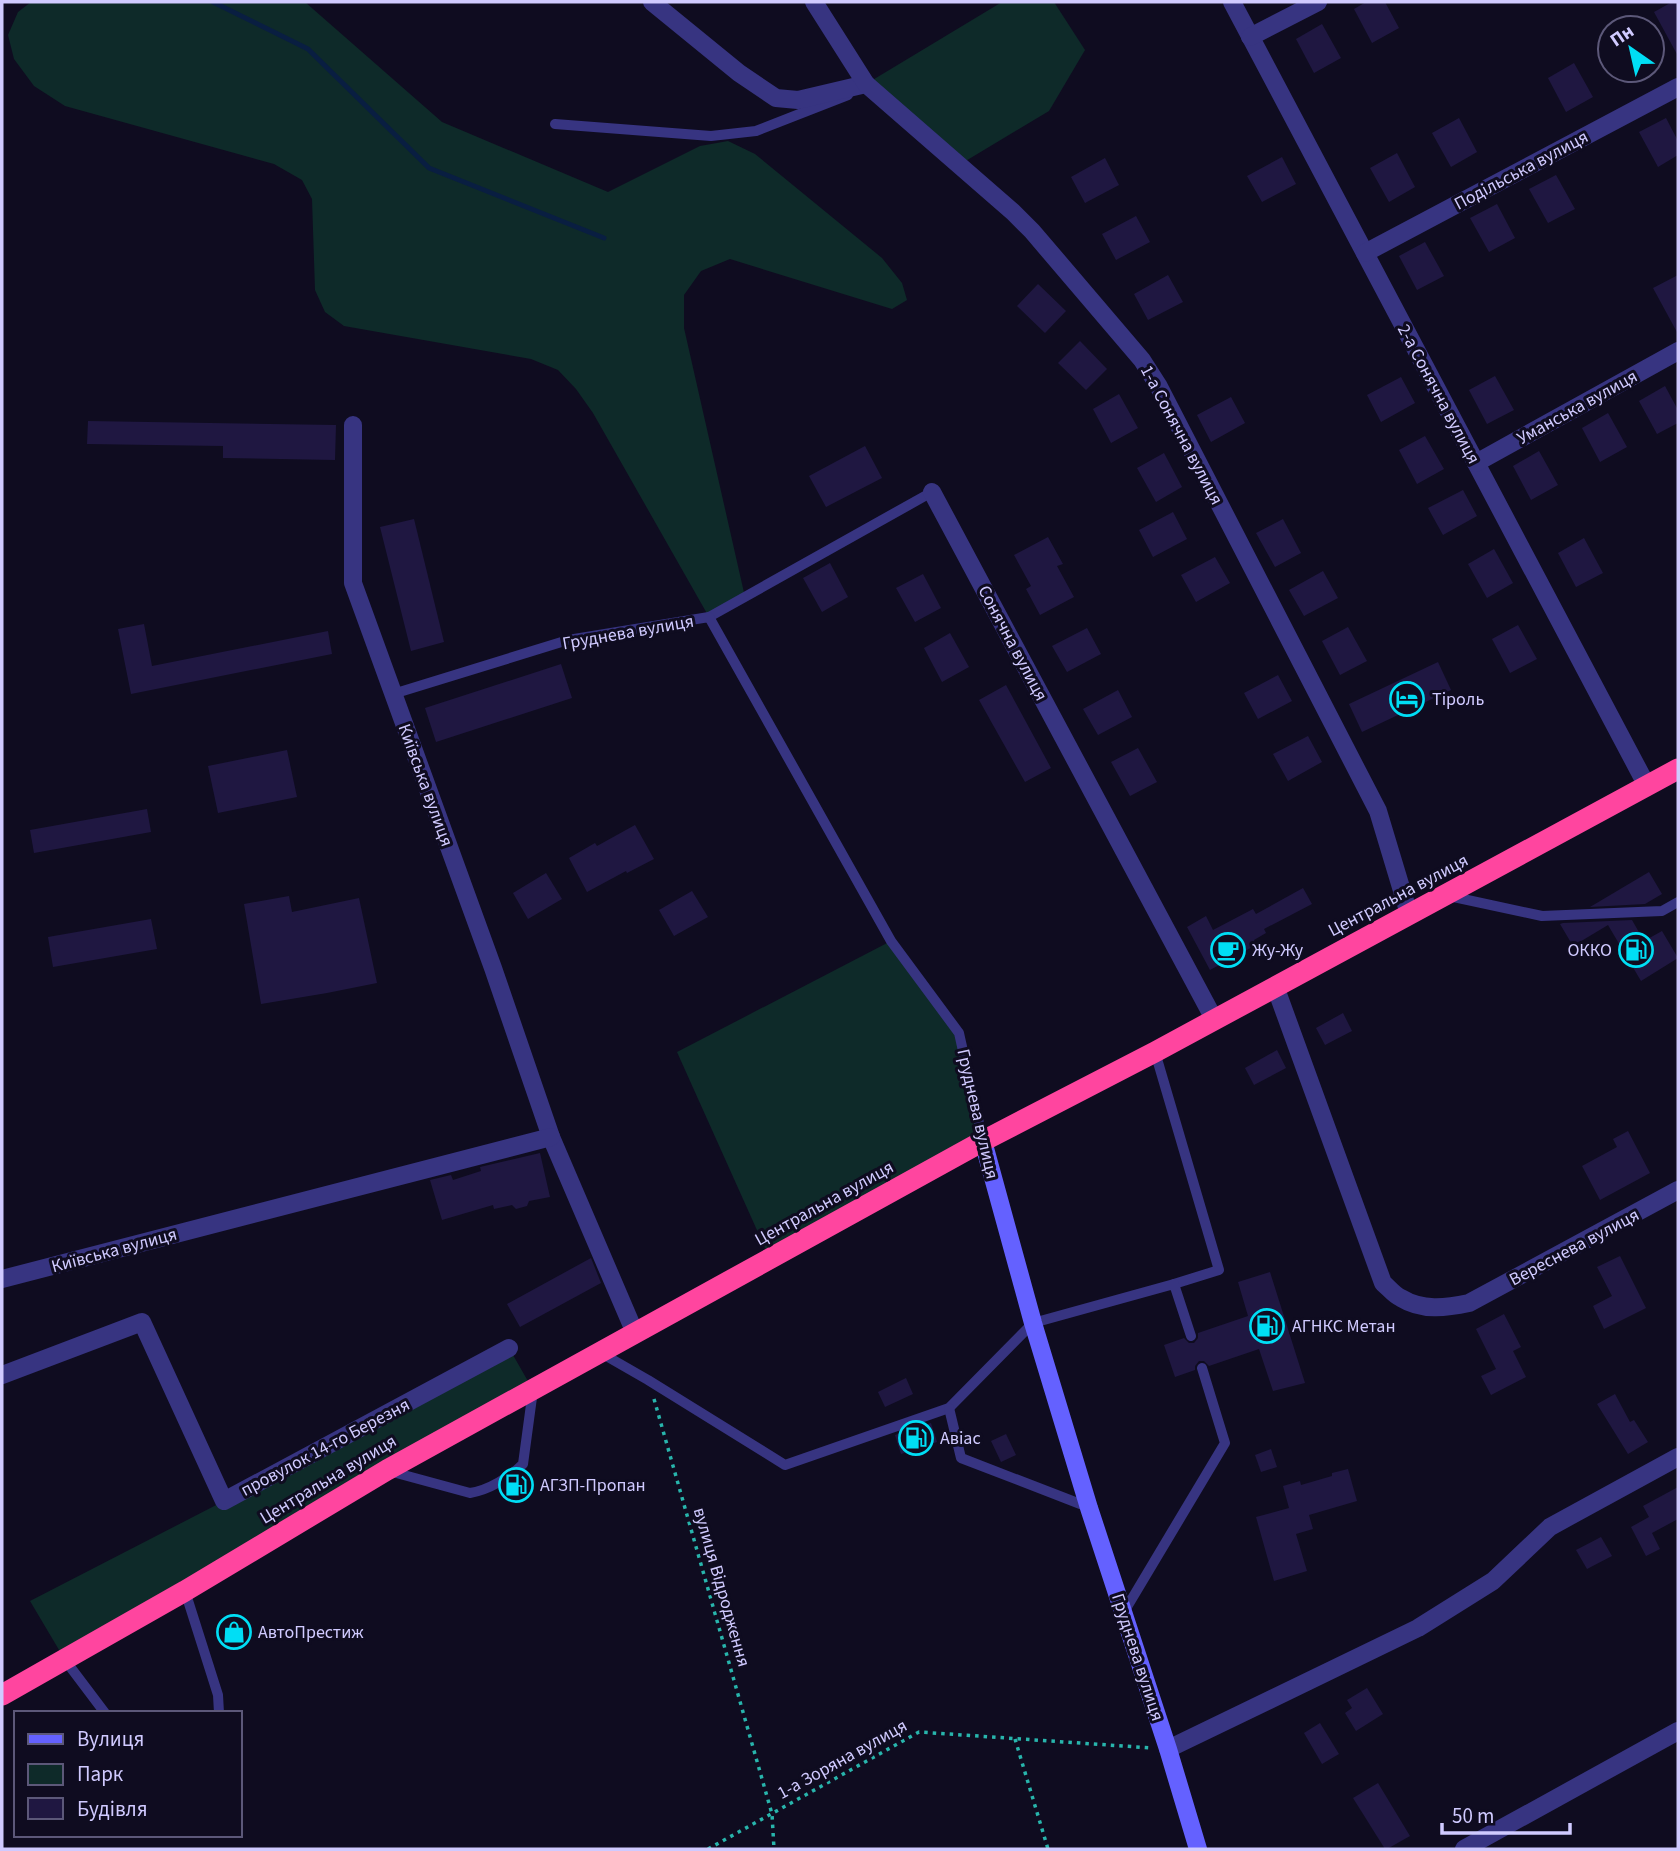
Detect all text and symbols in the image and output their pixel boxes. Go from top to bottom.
north arrow [1596,14,1666,84]
text: Пн [1605,18,1640,54]
street label: Подільська вулиця [1450,125,1593,216]
street label: 2-а Сонячна вулиця [1391,320,1486,469]
street label: 1-а Сонячна вулиця [1134,361,1229,510]
street label: Уманська вулиця [1513,364,1642,451]
street label: Сонячна вулиця [972,581,1054,706]
street label: Груднева вулиця [560,609,696,656]
hotel icon: Тіроль [1388,680,1426,718]
place label: Тіроль [1432,687,1484,712]
street label: Київська вулиця [392,720,459,850]
street label: Центральна вулиця [1324,848,1473,943]
cafe icon: Жу-Жу [1209,931,1247,969]
fuel station icon: ОККО [1617,931,1655,969]
place label: Жу-Жу [1252,938,1304,963]
place label: ОККО [1567,938,1612,963]
street label: Груднева вулиця [950,1047,1005,1182]
street label: Центральна вулиця [750,1155,898,1252]
street label: Вереснева вулиця [1505,1203,1644,1292]
street label: Київська вулиця [49,1222,180,1279]
fuel station icon: АГНКС Метан [1248,1307,1286,1345]
place label: АГНКС Метан [1292,1314,1396,1339]
street label: провулок 14-го Березня [236,1392,414,1503]
fuel station icon: Авіас [897,1419,935,1457]
place label: Авіас [940,1426,981,1451]
street label: Центральна вулиця [255,1429,401,1530]
fuel station icon: АГЗП-Пропан [497,1466,535,1504]
place label: АГЗП-Пропан [540,1473,646,1498]
street label: вулиця Відродження [687,1505,756,1670]
street label: Груднева вулиця [1105,1590,1170,1724]
shop icon: АвтоПрестиж [215,1613,253,1651]
place label: АвтоПрестиж [258,1620,364,1645]
legend [14,1711,242,1837]
street label: 1-а Зоряна вулиця [773,1713,912,1806]
text: Вулиця [77,1724,144,1754]
text: Парк [77,1759,124,1789]
scale bar [1442,1792,1570,1836]
text: Будівля [77,1794,148,1824]
text: 50 m [1452,1801,1494,1831]

